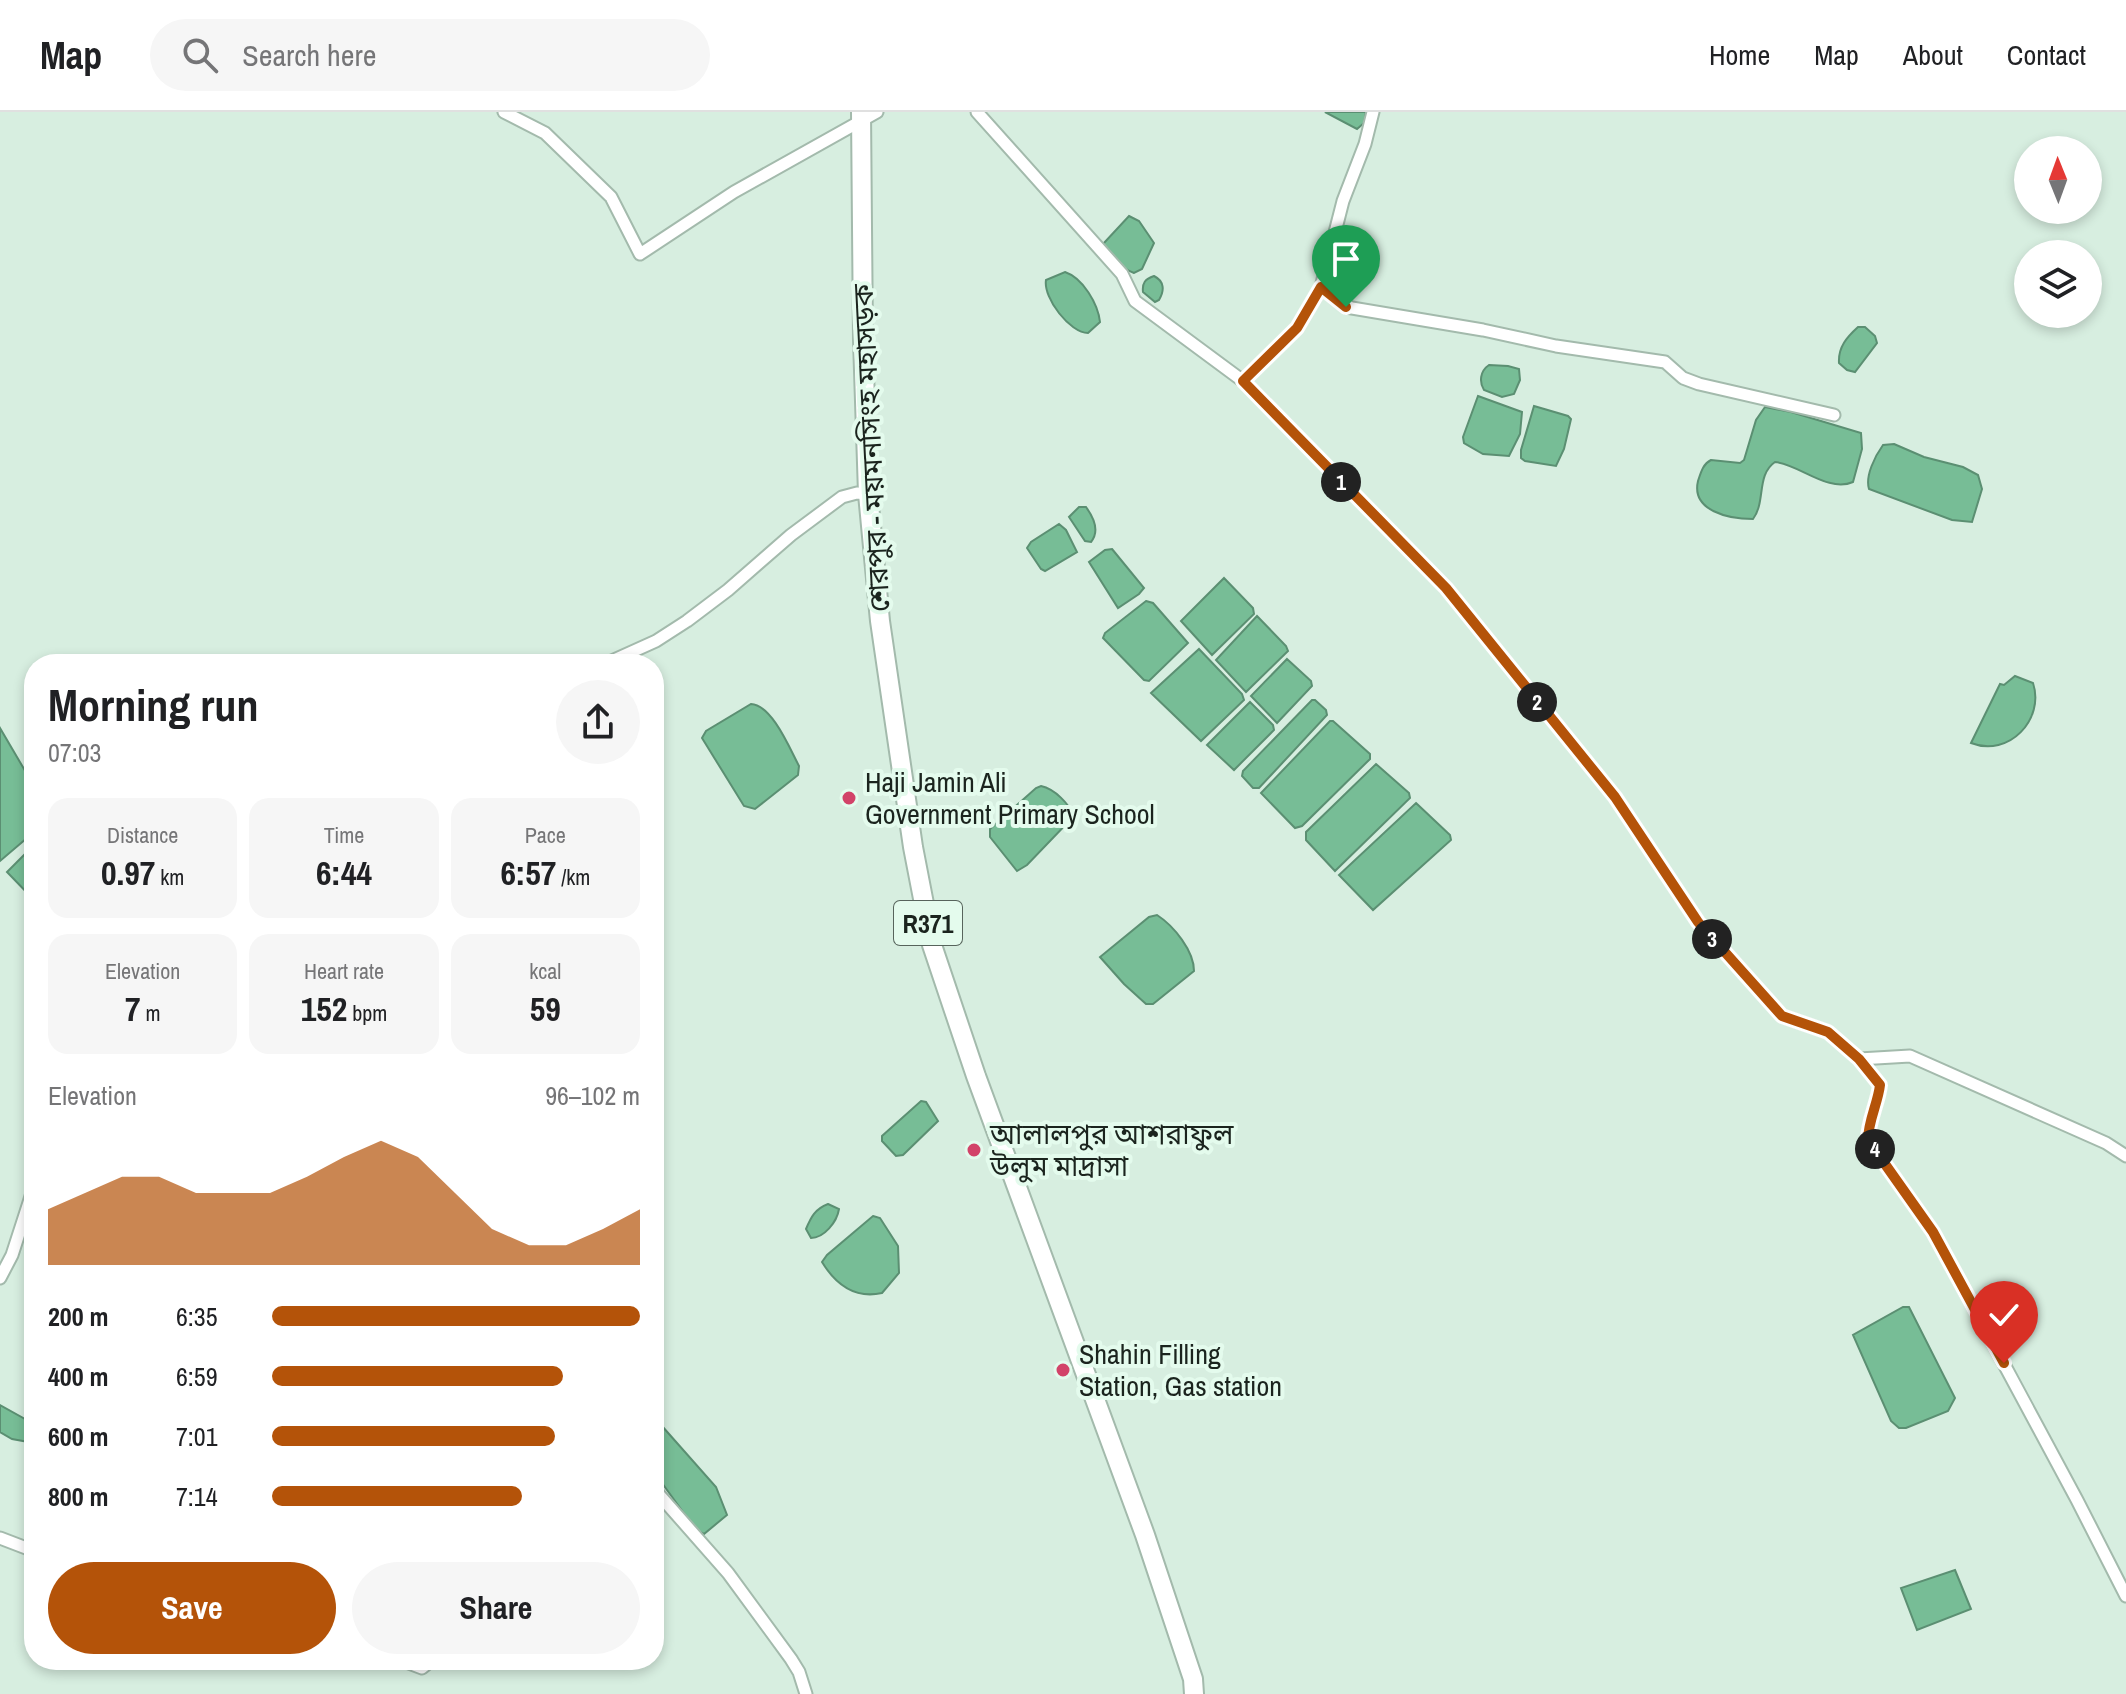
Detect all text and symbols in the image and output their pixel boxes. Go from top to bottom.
search box [150,19,710,91]
text: Map [40,30,102,81]
icon: search [178,33,222,77]
text: Search here [242,35,376,75]
text: Home [1709,36,1770,74]
text: Map [1814,36,1859,74]
text: About [1903,36,1963,74]
text: Contact [2007,36,2086,74]
north arrow [2014,136,2102,224]
map controls [2014,136,2102,328]
pin [1312,225,1380,307]
icon: arrive [1324,237,1368,281]
button: layers [2014,240,2102,328]
street label: শেরপুর - ময়মনসিংহ মহাসড়ক [843,283,899,613]
pin: 1 [1321,462,1361,502]
text: 1 [1336,467,1346,497]
text: Morning run [48,675,258,735]
button: share [556,680,640,764]
pin: 2 [1517,682,1557,722]
text: 2 [1532,687,1542,717]
text: 07:03 [48,735,101,770]
place label: Haji Jamin Ali Government Primary School [865,763,1155,833]
marker: Haji Jamin Ali Government Primary School [840,789,858,807]
text: Distance [107,820,178,850]
text: Time [324,820,364,850]
text: Pace [525,820,566,850]
text: 0.97 [101,850,155,896]
text: 6:44 [316,850,372,896]
text: 6:57 [500,850,556,896]
text: km [155,862,184,892]
text: /km [556,862,590,892]
road number: R371 [894,901,962,945]
pin: 3 [1692,919,1732,959]
text: 3 [1707,924,1717,954]
text: Elevation [105,956,180,986]
text: Heart rate [304,956,384,986]
text: kcal [529,956,561,986]
text: 7 [125,986,140,1032]
text: 152 [301,986,347,1032]
text: 59 [530,986,561,1032]
text: m [140,998,160,1028]
text: bpm [347,998,387,1028]
text: Elevation [48,1078,137,1113]
text: 96–102 m [545,1078,640,1113]
place label: আলালপুর আশরাফুল উলুম মাদ্রাসা [989,1115,1234,1185]
pin: 4 [1855,1129,1895,1169]
text: 4 [1870,1134,1880,1164]
marker: আলালপুর আশরাফুল উলুম মাদ্রাসা [965,1141,983,1159]
pin [1970,1281,2038,1363]
icon: check [1982,1293,2026,1337]
text: 200 m [48,1299,108,1334]
text: 6:35 [176,1299,218,1334]
place label: Shahin Filling Station, Gas station [1079,1335,1282,1405]
text: 400 m [48,1359,108,1394]
text: 6:59 [176,1359,218,1394]
marker: Shahin Filling Station, Gas station [1054,1361,1072,1379]
text: 600 m [48,1419,108,1454]
text: 7:01 [176,1419,218,1454]
text: 800 m [48,1479,108,1514]
text: 7:14 [176,1479,218,1514]
button: Save [48,1562,336,1654]
button: Share [352,1562,640,1654]

